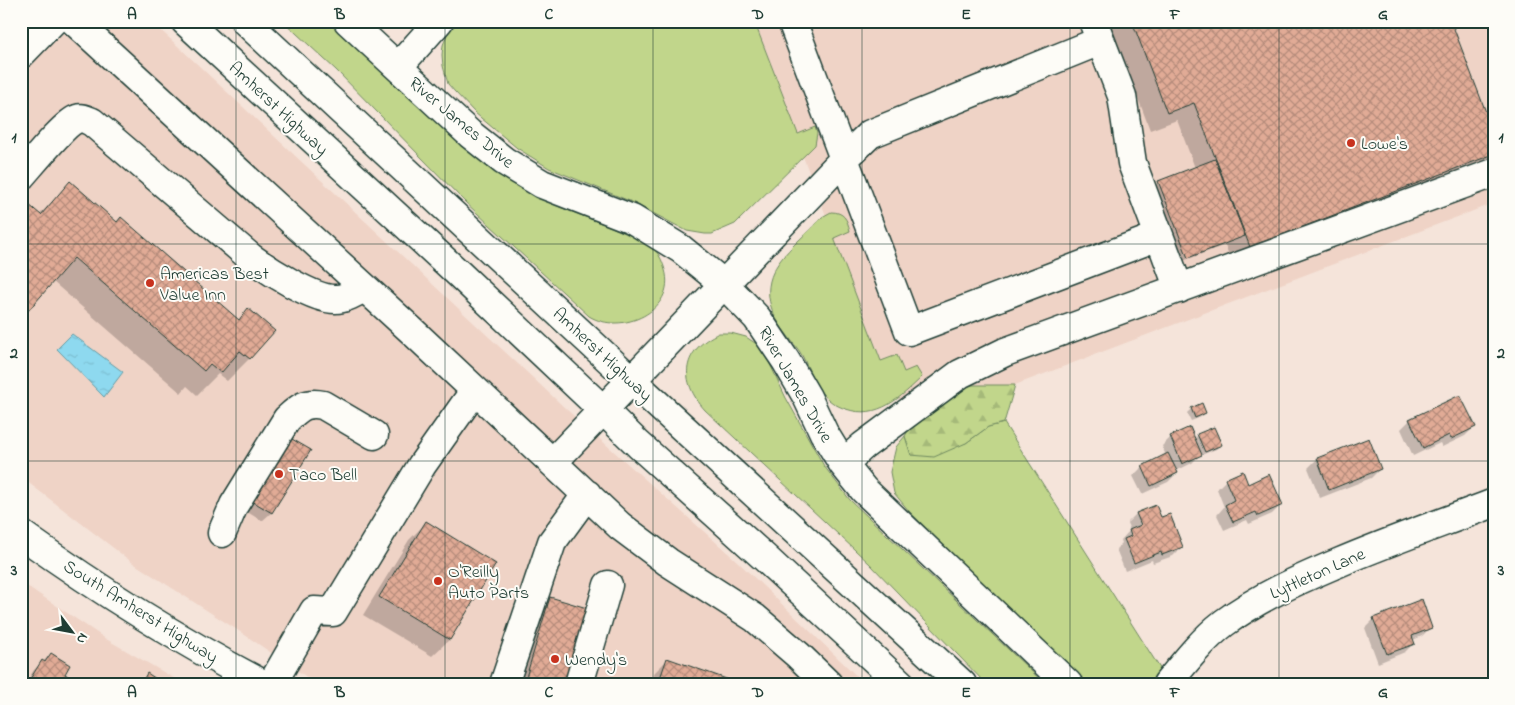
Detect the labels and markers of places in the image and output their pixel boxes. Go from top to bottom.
place label: Lowe's [1361,132,1408,158]
marker: Lowe's [1345,137,1357,149]
place label: Americas Best Value Inn [159,262,269,309]
marker: Americas Best Value Inn [144,277,156,289]
place label: Taco Bell [289,463,357,489]
marker: Taco Bell [273,468,285,480]
place label: O'Reilly Auto Parts [448,560,529,607]
marker: O'Reilly Auto Parts [432,575,444,587]
place label: Wendy's [565,648,627,674]
marker: Wendy's [549,653,561,665]

